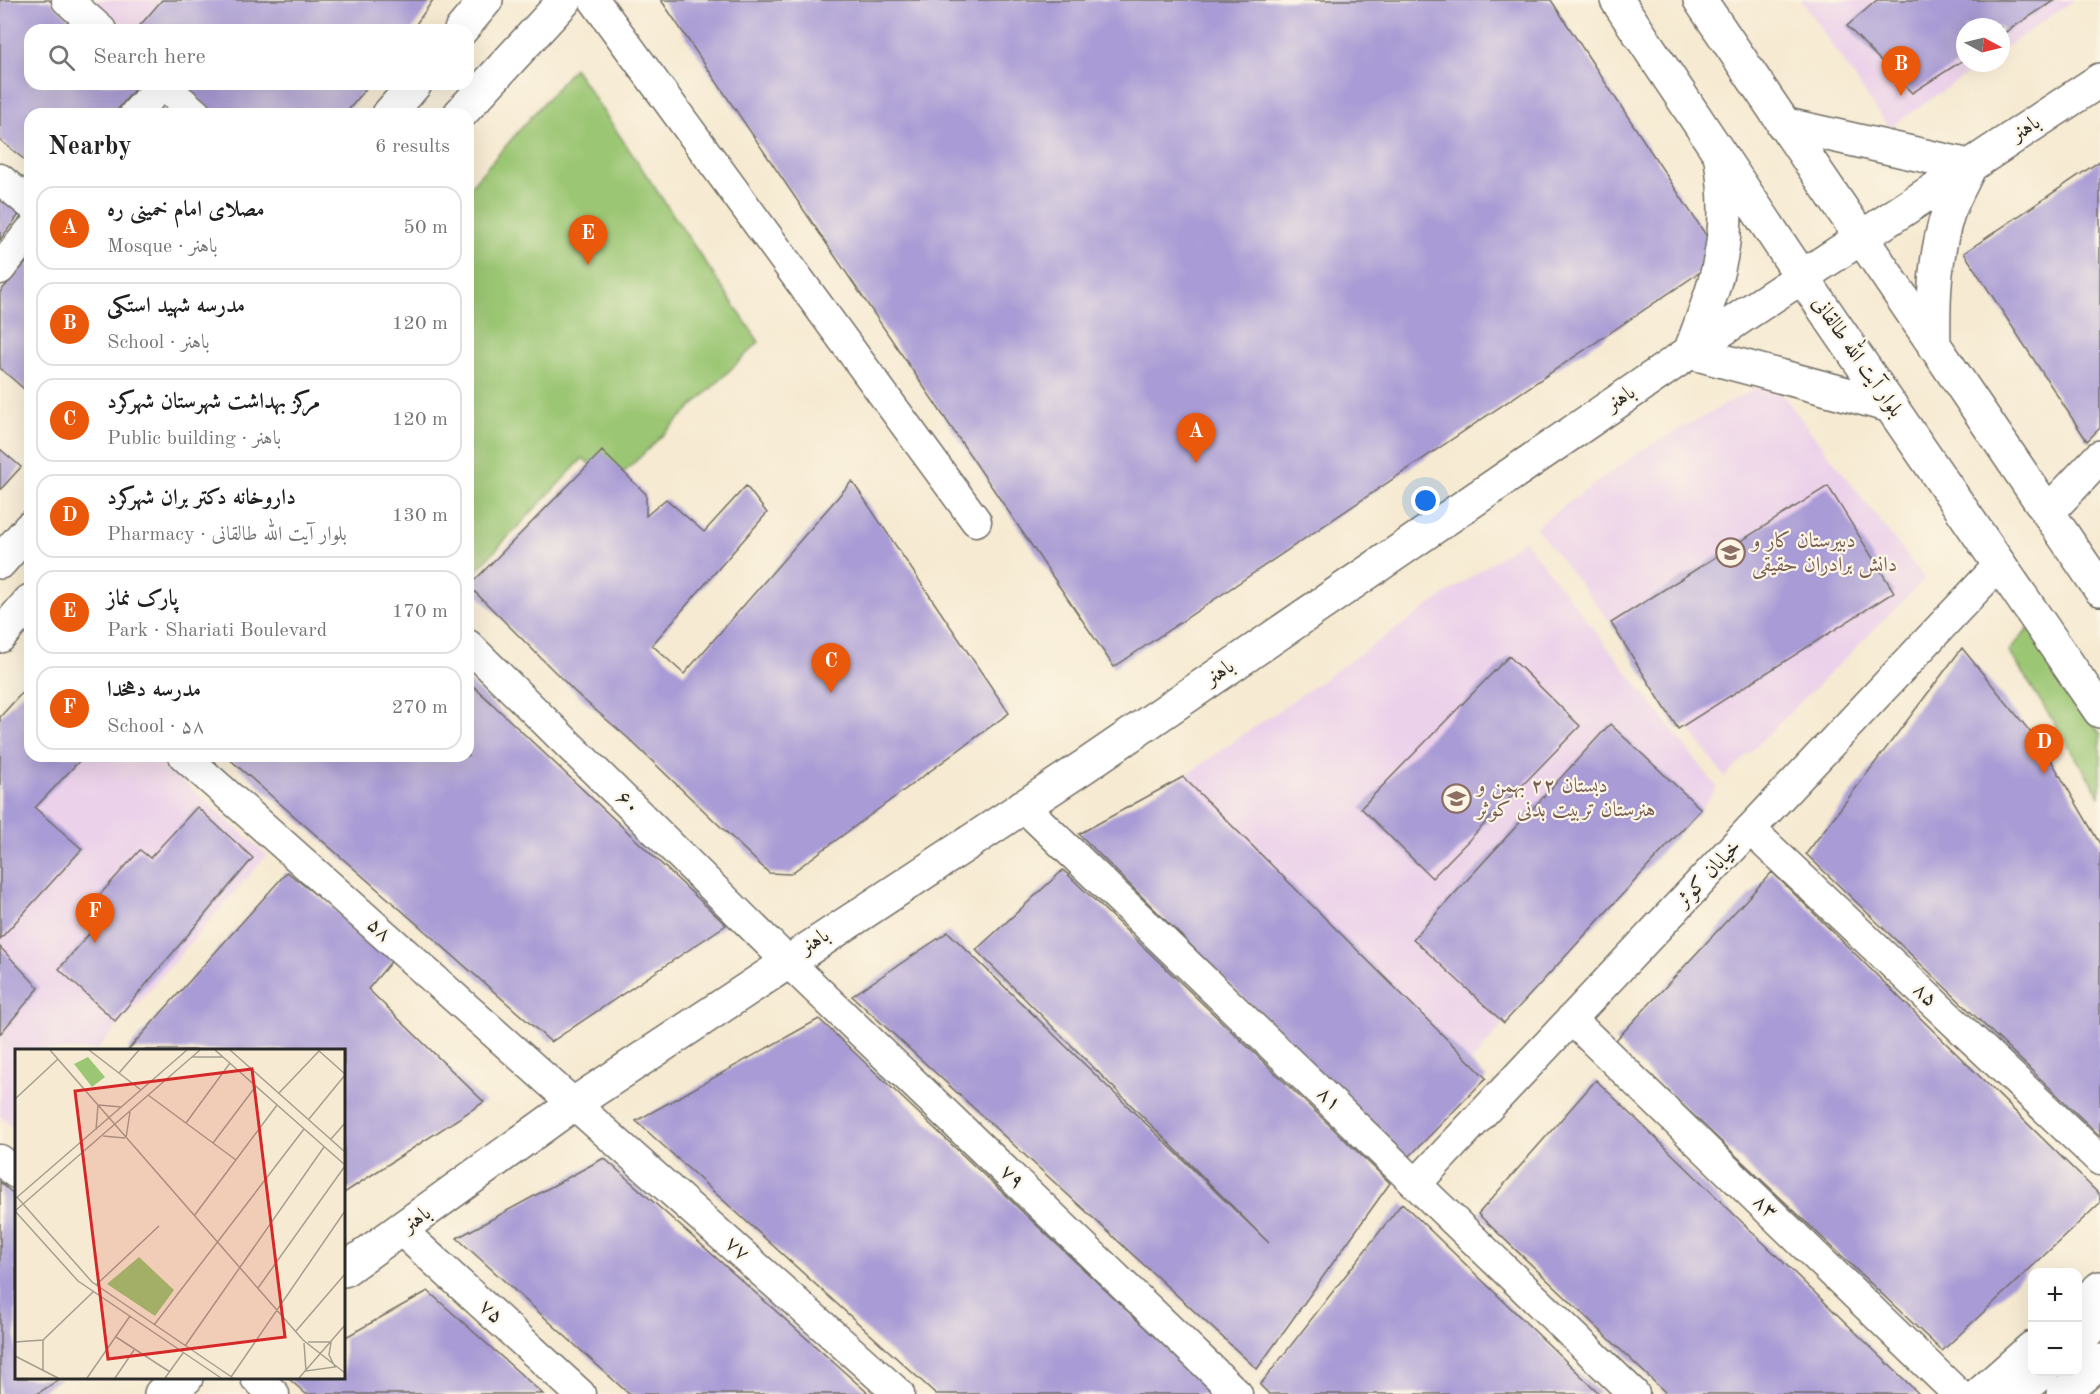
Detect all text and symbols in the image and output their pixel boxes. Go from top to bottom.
north arrow [1956,18,2010,72]
search box [24,24,474,90]
icon: search [45,41,78,74]
text: Search here [93,46,206,68]
pin: B [1882,46,1920,96]
street label: باهنر [2006,112,2045,148]
text: Nearby [48,134,132,160]
text: 6 results [375,137,450,157]
text: مصلای امام خمینی ره [107,199,265,221]
pin: E [568,216,608,265]
text: A [62,218,77,238]
text: 50 m [403,218,448,238]
text: Mosque · باهنر [107,237,218,257]
street label: بلوار آیت الله طالقانی [1807,288,1913,422]
text: مدرسه شهید استکی [107,295,245,317]
text: B [62,314,77,334]
text: 120 m [392,314,448,334]
text: School · باهنر [107,333,209,353]
street label: باهنر [1601,382,1640,418]
text: مرکز بهداشت شهرستان شهرکرد [107,391,320,413]
text: C [63,410,76,430]
text: 120 m [392,410,448,430]
pin: A [1176,414,1216,463]
text: Public building · باهنر [107,429,281,449]
your location [1411,486,1440,515]
text: داروخانه دکتر بران شهرکرد [107,487,296,509]
text: D [62,506,77,526]
text: 130 m [392,506,448,526]
text: Pharmacy · بلوار آیت الله طالقانی [107,525,347,545]
place label: دبیرستان کار و دانش برادران حقیقی [1750,530,1897,579]
school or university icon: دبیرستان کار و دانش برادران حقیقی [1715,537,1747,569]
text: پارک نماز [107,588,178,610]
text: E [63,602,76,622]
text: 170 m [392,602,448,622]
text: Park · Shariati Boulevard [107,621,327,641]
pin: C [812,644,850,693]
street label: باهنر [1200,656,1239,692]
text: مدرسه دهخدا [107,679,201,701]
text: F [63,698,76,718]
text: 270 m [392,698,448,718]
text: School · ۵۸ [107,717,204,737]
pin: D [2024,724,2064,774]
place label: دبستان ۲۲ بهمن و هنرستان تربیت بدنی کوثر [1475,776,1656,822]
school or university icon: دبستان ۲۲ بهمن و هنرستان تربیت بدنی کوثر [1440,782,1472,814]
street label: ۶۰ [612,787,644,819]
street label: خیابان کوثر [1671,836,1746,914]
pin: F [76,894,115,943]
street label: ۵۸ [363,914,395,946]
street label: باهنر [795,925,834,961]
street label: ۸۵ [1909,979,1941,1011]
inset map [15,1049,345,1379]
street label: ۸۱ [1313,1083,1345,1115]
street label: ۷۹ [996,1161,1028,1193]
street label: ۸۳ [1749,1191,1781,1223]
street label: باهنر [397,1203,436,1239]
street label: ۷۷ [721,1233,753,1265]
map controls [2028,1268,2082,1376]
button: + [2028,1268,2082,1322]
street label: ۷۵ [475,1296,507,1328]
button: − [2028,1322,2082,1376]

